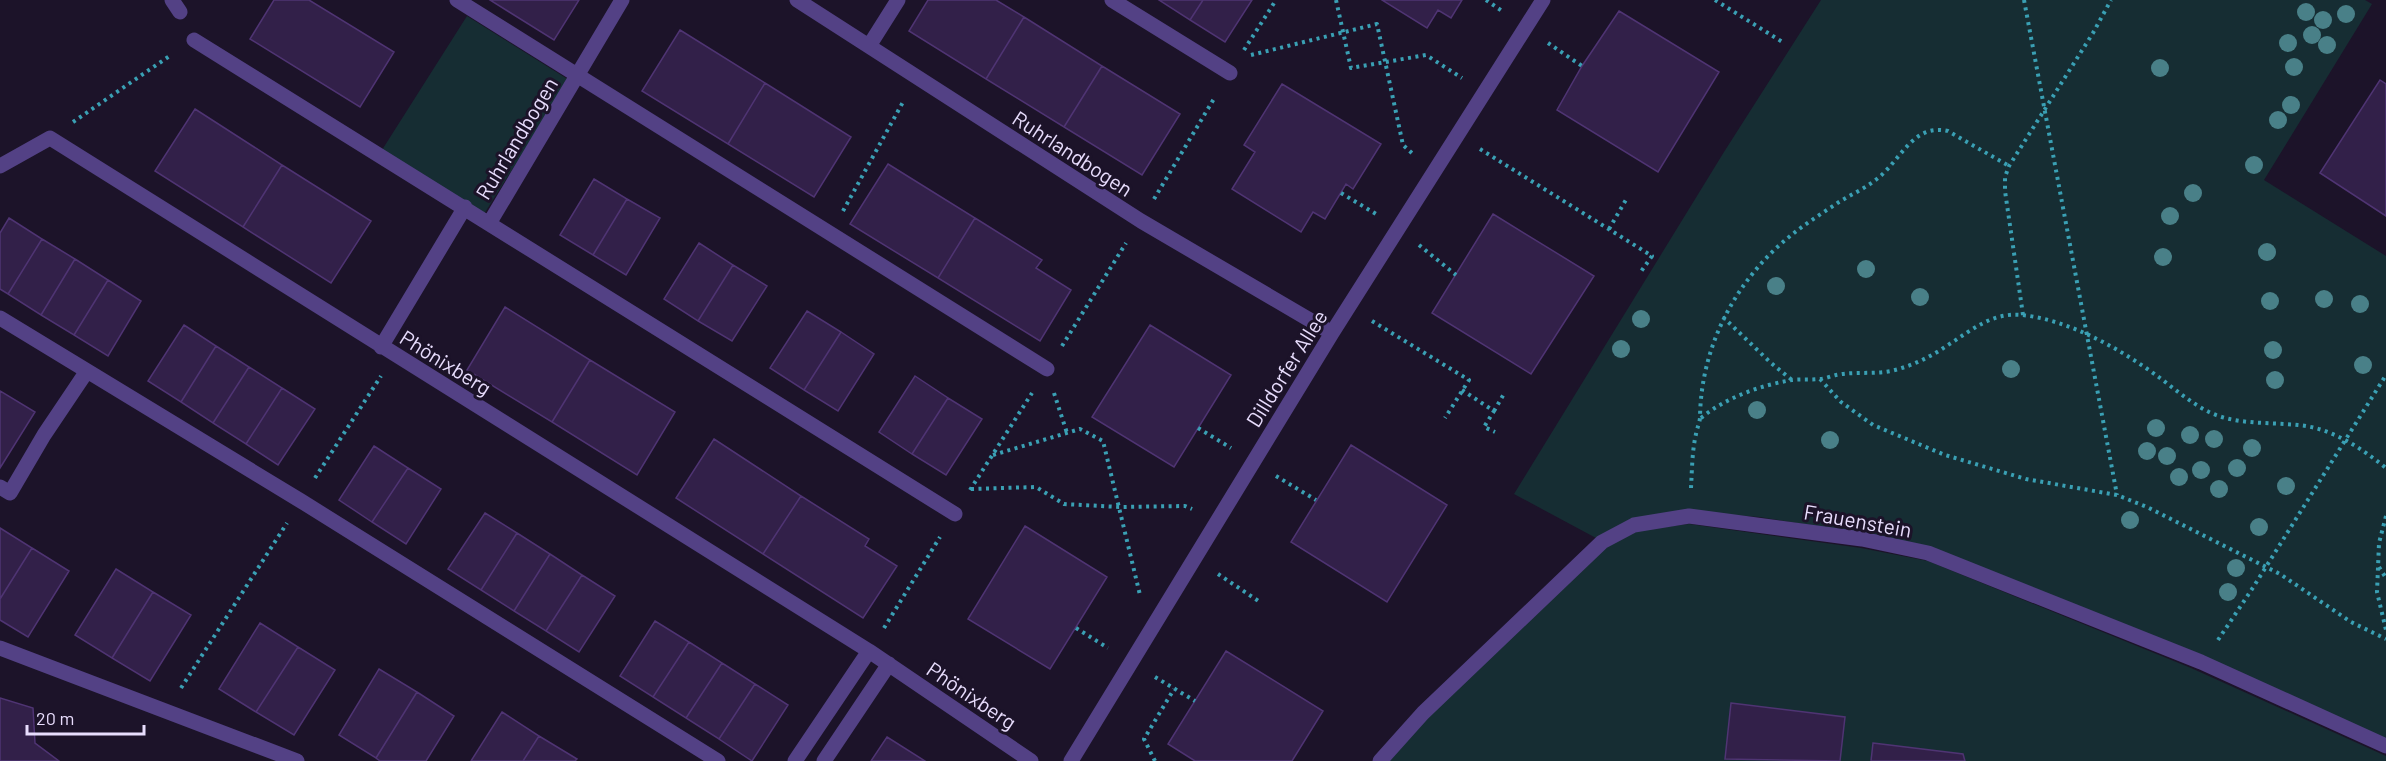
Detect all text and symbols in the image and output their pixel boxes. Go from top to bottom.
street label: Ruhrlandbogen [470,73,562,203]
street label: Ruhrlandbogen [1008,105,1138,201]
street label: Dilldorfer Allee [1240,305,1332,431]
street label: Phönixberg [396,324,496,400]
street label: Frauenstein [1802,498,1914,542]
street label: Phönixberg [922,656,1022,734]
scale bar [27,698,144,736]
text: 20 m [36,707,74,729]

